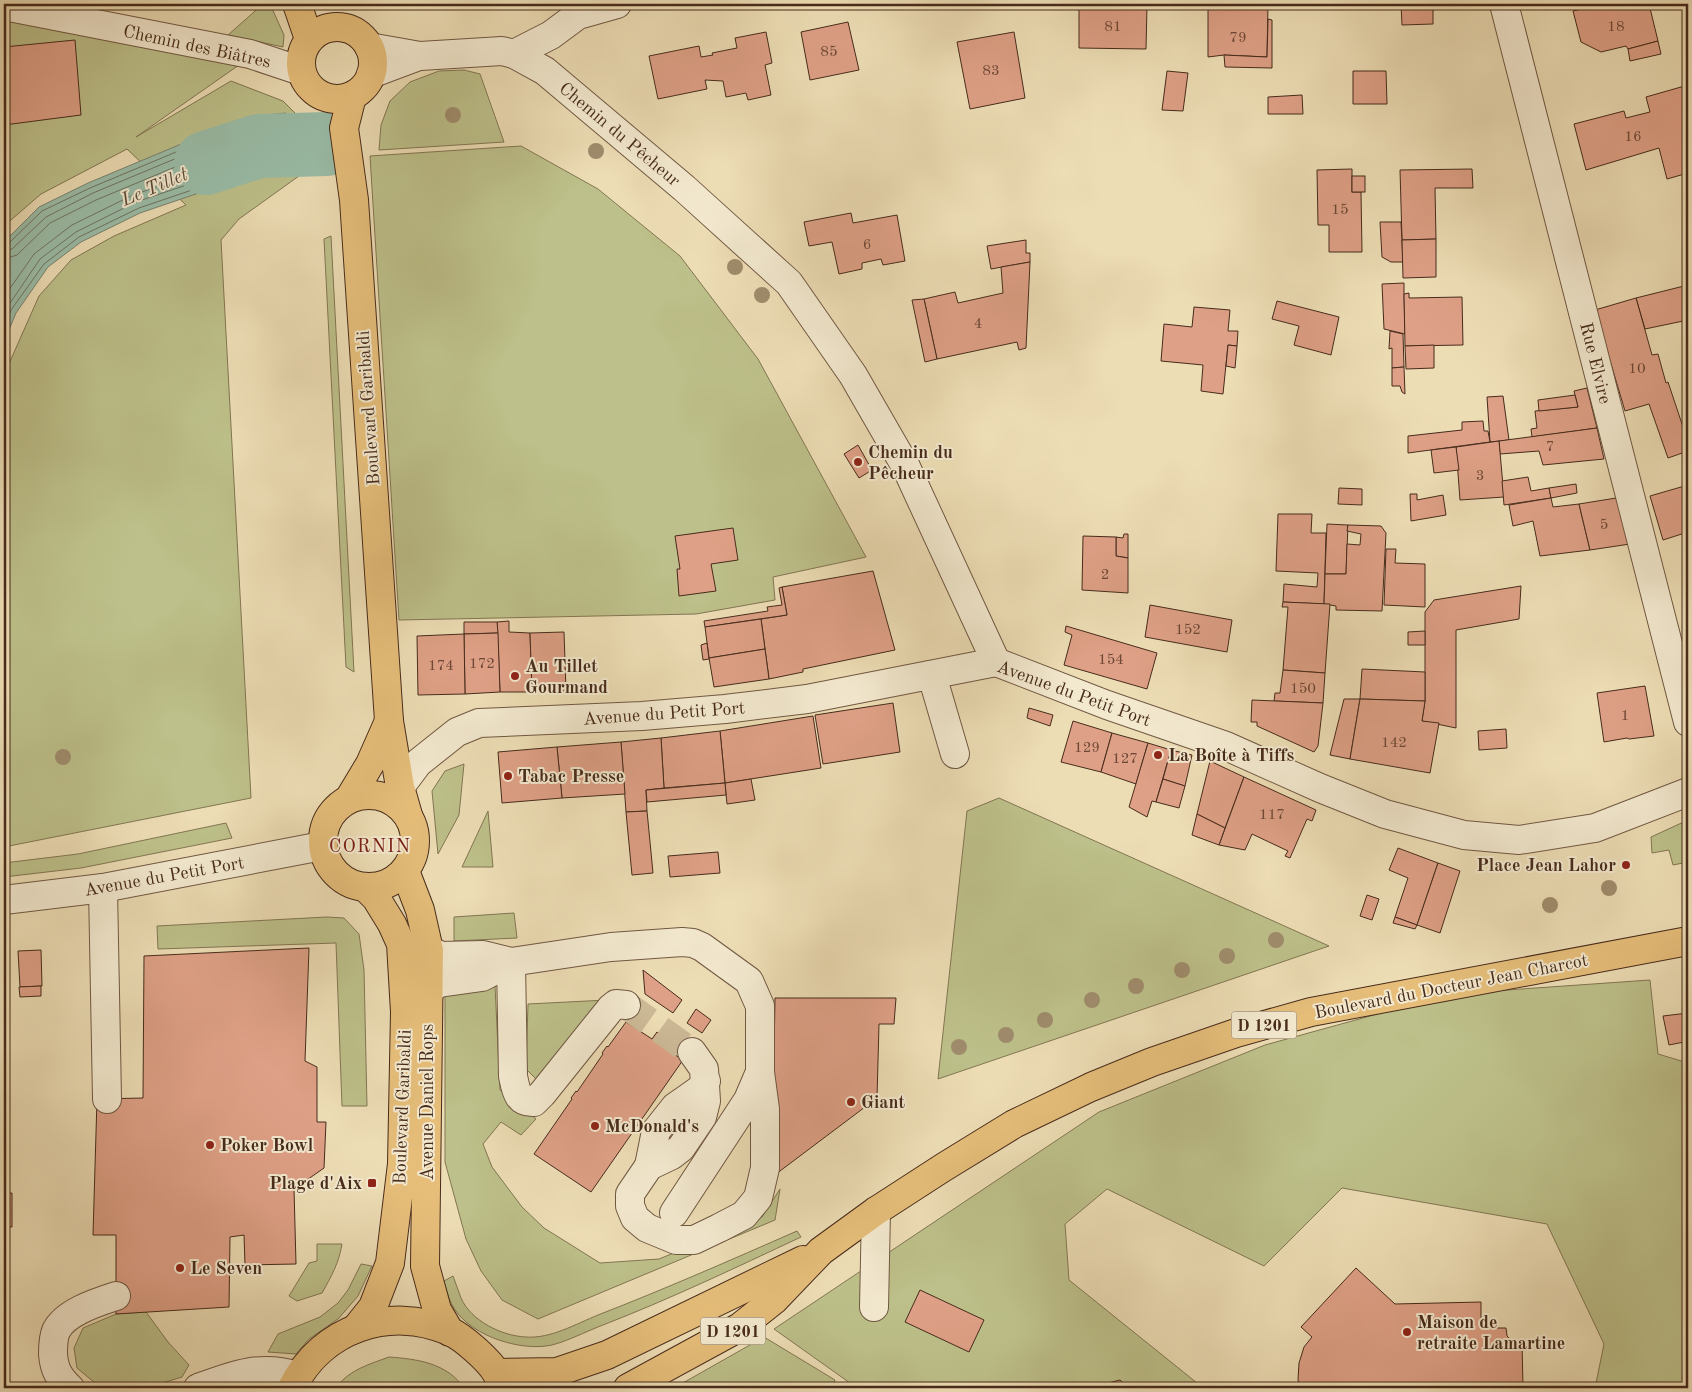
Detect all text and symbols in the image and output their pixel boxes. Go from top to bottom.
house number: 81 [1104,20,1122,35]
house number: 18 [1607,20,1625,35]
street label: Chemin des Biâtres [121,23,272,71]
house number: 79 [1229,31,1247,46]
house number: 85 [820,45,838,60]
house number: 83 [982,64,1000,79]
street label: Chemin du Pêcheur [556,79,684,191]
house number: 16 [1624,130,1642,145]
water label: Le Tillet [118,165,192,211]
house number: 15 [1331,203,1349,218]
house number: 6 [863,238,871,253]
house number: 4 [974,317,982,332]
street label: Rue Elvire [1576,321,1614,406]
street label: Boulevard Garibaldi [355,330,383,486]
house number: 10 [1628,362,1646,377]
house number: 7 [1546,440,1554,455]
place label: Chemin du Pêcheur [868,444,953,483]
marker: Chemin du Pêcheur [852,456,864,468]
house number: 3 [1476,469,1484,484]
house number: 5 [1600,518,1608,533]
house number: 2 [1101,568,1109,583]
house number: 152 [1175,623,1201,638]
house number: 154 [1098,653,1124,668]
house number: 172 [469,657,495,672]
place label: Au Tillet Gourmand [525,658,608,697]
street label: Avenue du Petit Port [994,658,1153,730]
house number: 174 [428,659,454,674]
marker: Au Tillet Gourmand [509,670,521,682]
house number: 150 [1290,682,1316,697]
street label: Avenue du Petit Port [583,699,746,729]
house number: 1 [1621,709,1629,724]
house number: 142 [1381,736,1407,751]
house number: 129 [1074,741,1100,756]
place label: La Boîte à Tiffs [1168,747,1295,765]
marker: La Boîte à Tiffs [1152,749,1164,761]
house number: 127 [1112,752,1138,767]
place label: Tabac Presse [518,768,624,786]
marker: Tabac Presse [502,770,514,782]
house number: 117 [1259,808,1285,823]
district label: CORNIN [329,838,411,857]
street label: Avenue du Petit Port [83,854,246,900]
place label: Place Jean Lahor [1476,857,1616,875]
marker: Place Jean Lahor [1620,859,1632,871]
street label: Boulevard du Docteur Jean Charcot [1313,952,1589,1022]
road number: D 1201 [1232,1012,1296,1038]
street label: Avenue Daniel Rops [419,1023,437,1180]
street label: Boulevard Garibaldi [391,1029,415,1185]
place label: Giant [861,1094,905,1112]
marker: Giant [845,1096,857,1108]
place label: McDonald's [605,1118,699,1136]
marker: McDonald's [589,1120,601,1132]
place label: Poker Bowl [220,1137,314,1155]
marker: Poker Bowl [204,1139,216,1151]
place label: Plage d'Aix [269,1175,362,1193]
marker: Plage d'Aix [366,1177,378,1189]
place label: Le Seven [190,1260,262,1278]
marker: Le Seven [174,1262,186,1274]
place label: Maison de retraite Lamartine [1417,1314,1565,1353]
road number: D 1201 [700,1318,766,1344]
marker: Maison de retraite Lamartine [1401,1326,1413,1338]

